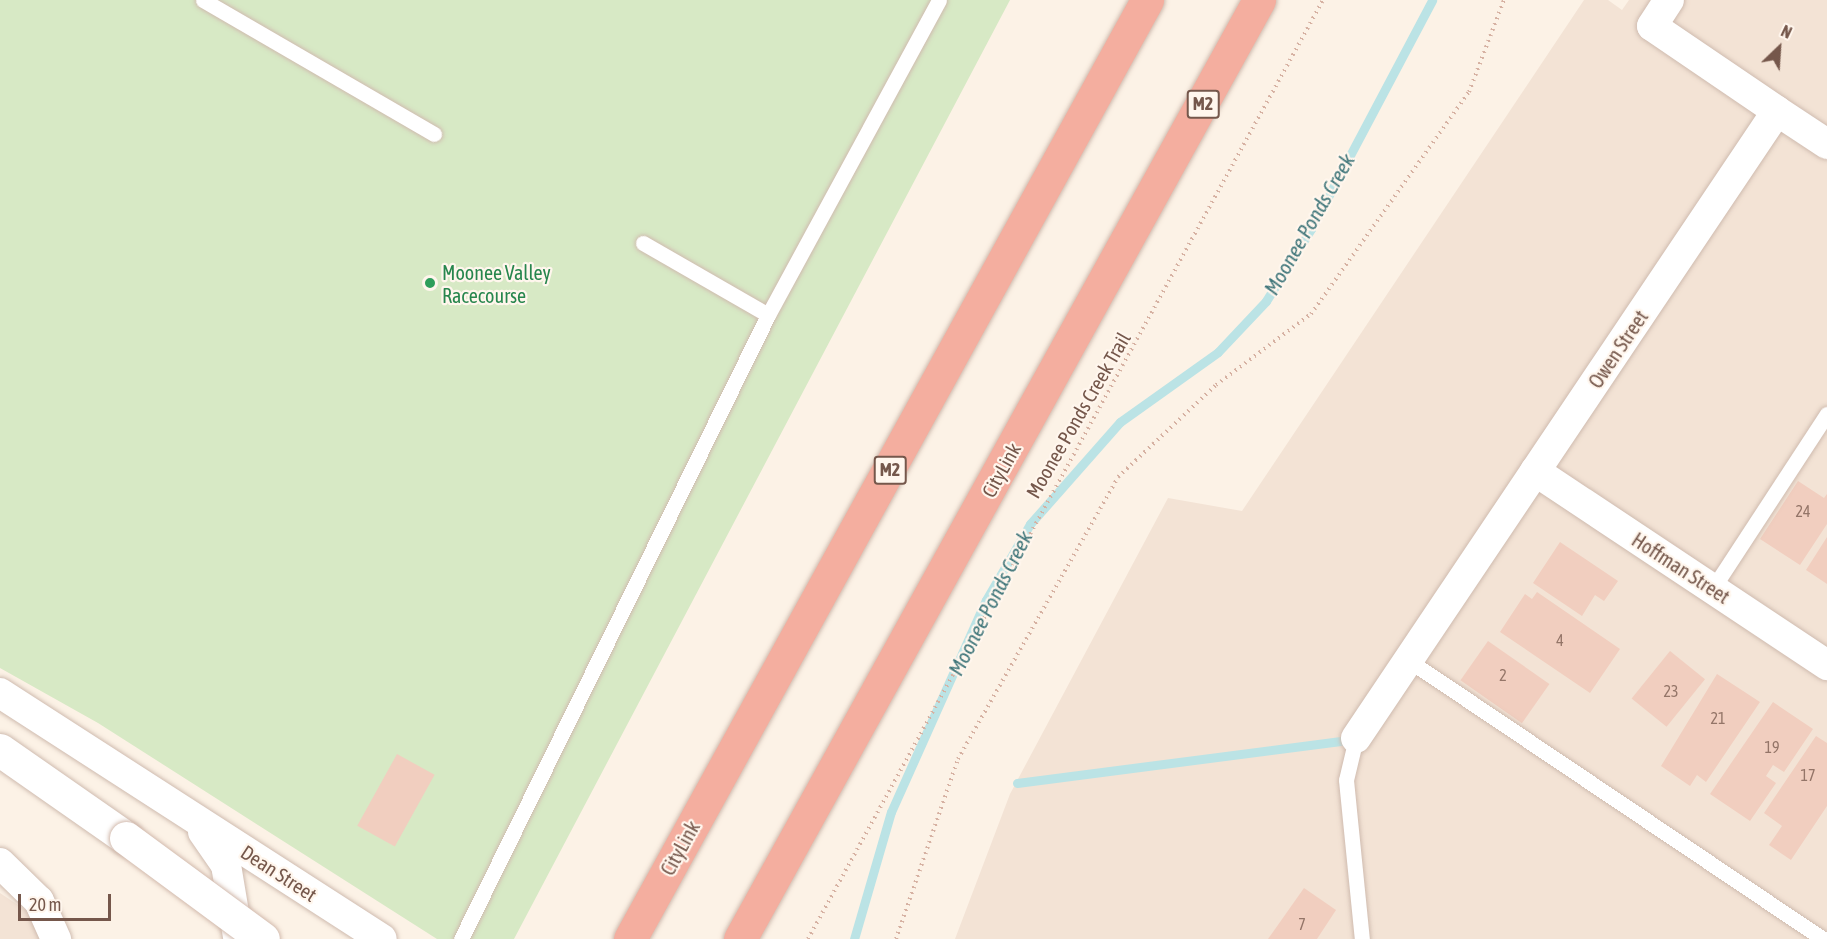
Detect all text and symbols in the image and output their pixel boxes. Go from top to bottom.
north arrow [1749,18,1809,78]
text: N [1779,22,1795,42]
road number: M2 [1186,89,1220,119]
water label: Moonee Ponds Creek [1258,149,1360,299]
place label: Moonee Valley Racecourse [442,260,551,307]
marker: Moonee Valley Racecourse [423,276,437,290]
street label: Owen Street [1583,305,1653,393]
street label: Moonee Ponds Creek Trail [1021,328,1135,502]
street label: CityLink [976,439,1026,501]
road number: M2 [874,455,906,485]
house number: 24 [1795,501,1811,521]
water label: Moonee Ponds Creek [943,527,1037,679]
street label: Hoffman Street [1628,527,1734,609]
house number: 4 [1556,630,1564,650]
house number: 2 [1499,665,1507,685]
house number: 23 [1663,681,1679,701]
house number: 21 [1710,708,1726,728]
house number: 19 [1764,737,1780,757]
house number: 17 [1800,765,1816,785]
street label: CityLink [655,817,705,879]
street label: Dean Street [236,840,322,906]
scale bar [21,882,114,920]
text: 20 m [29,894,61,915]
house number: 7 [1298,914,1306,934]

